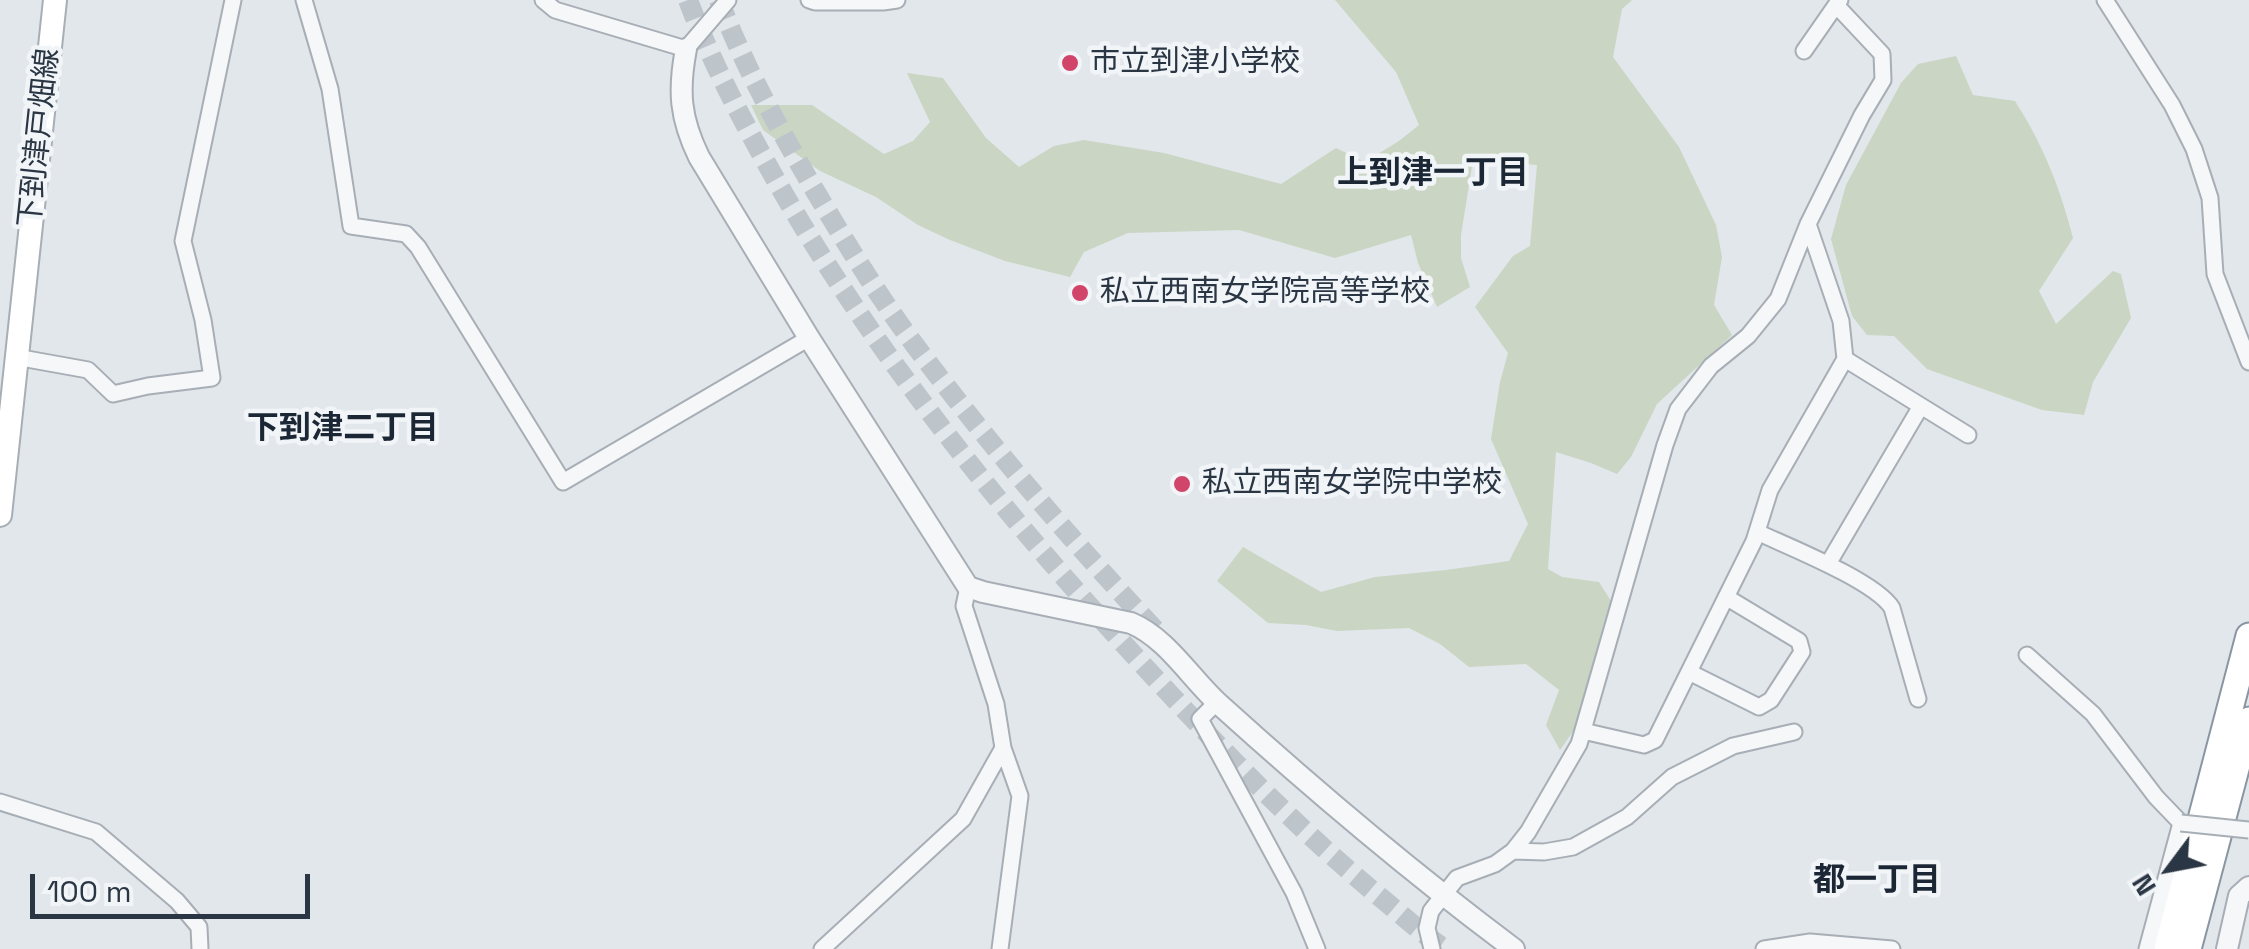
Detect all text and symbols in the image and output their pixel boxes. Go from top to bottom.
place label: 市立到津小学校 [1090,45,1300,81]
street label: 下到津戸畑線 [13,47,67,229]
marker: 市立到津小学校 [1059,52,1081,74]
district label: 上到津一丁目 [1337,155,1529,193]
place label: 私立西南女学院高等学校 [1100,275,1430,311]
marker: 私立西南女学院高等学校 [1069,282,1091,304]
district label: 下到津二丁目 [247,410,439,448]
place label: 私立西南女学院中学校 [1202,466,1502,502]
marker: 私立西南女学院中学校 [1171,473,1193,495]
north arrow [2119,819,2219,919]
scale bar [35,854,315,916]
district label: 都一丁目 [1813,862,1941,900]
text: N [2123,867,2164,902]
text: 100 m [47,872,132,911]

